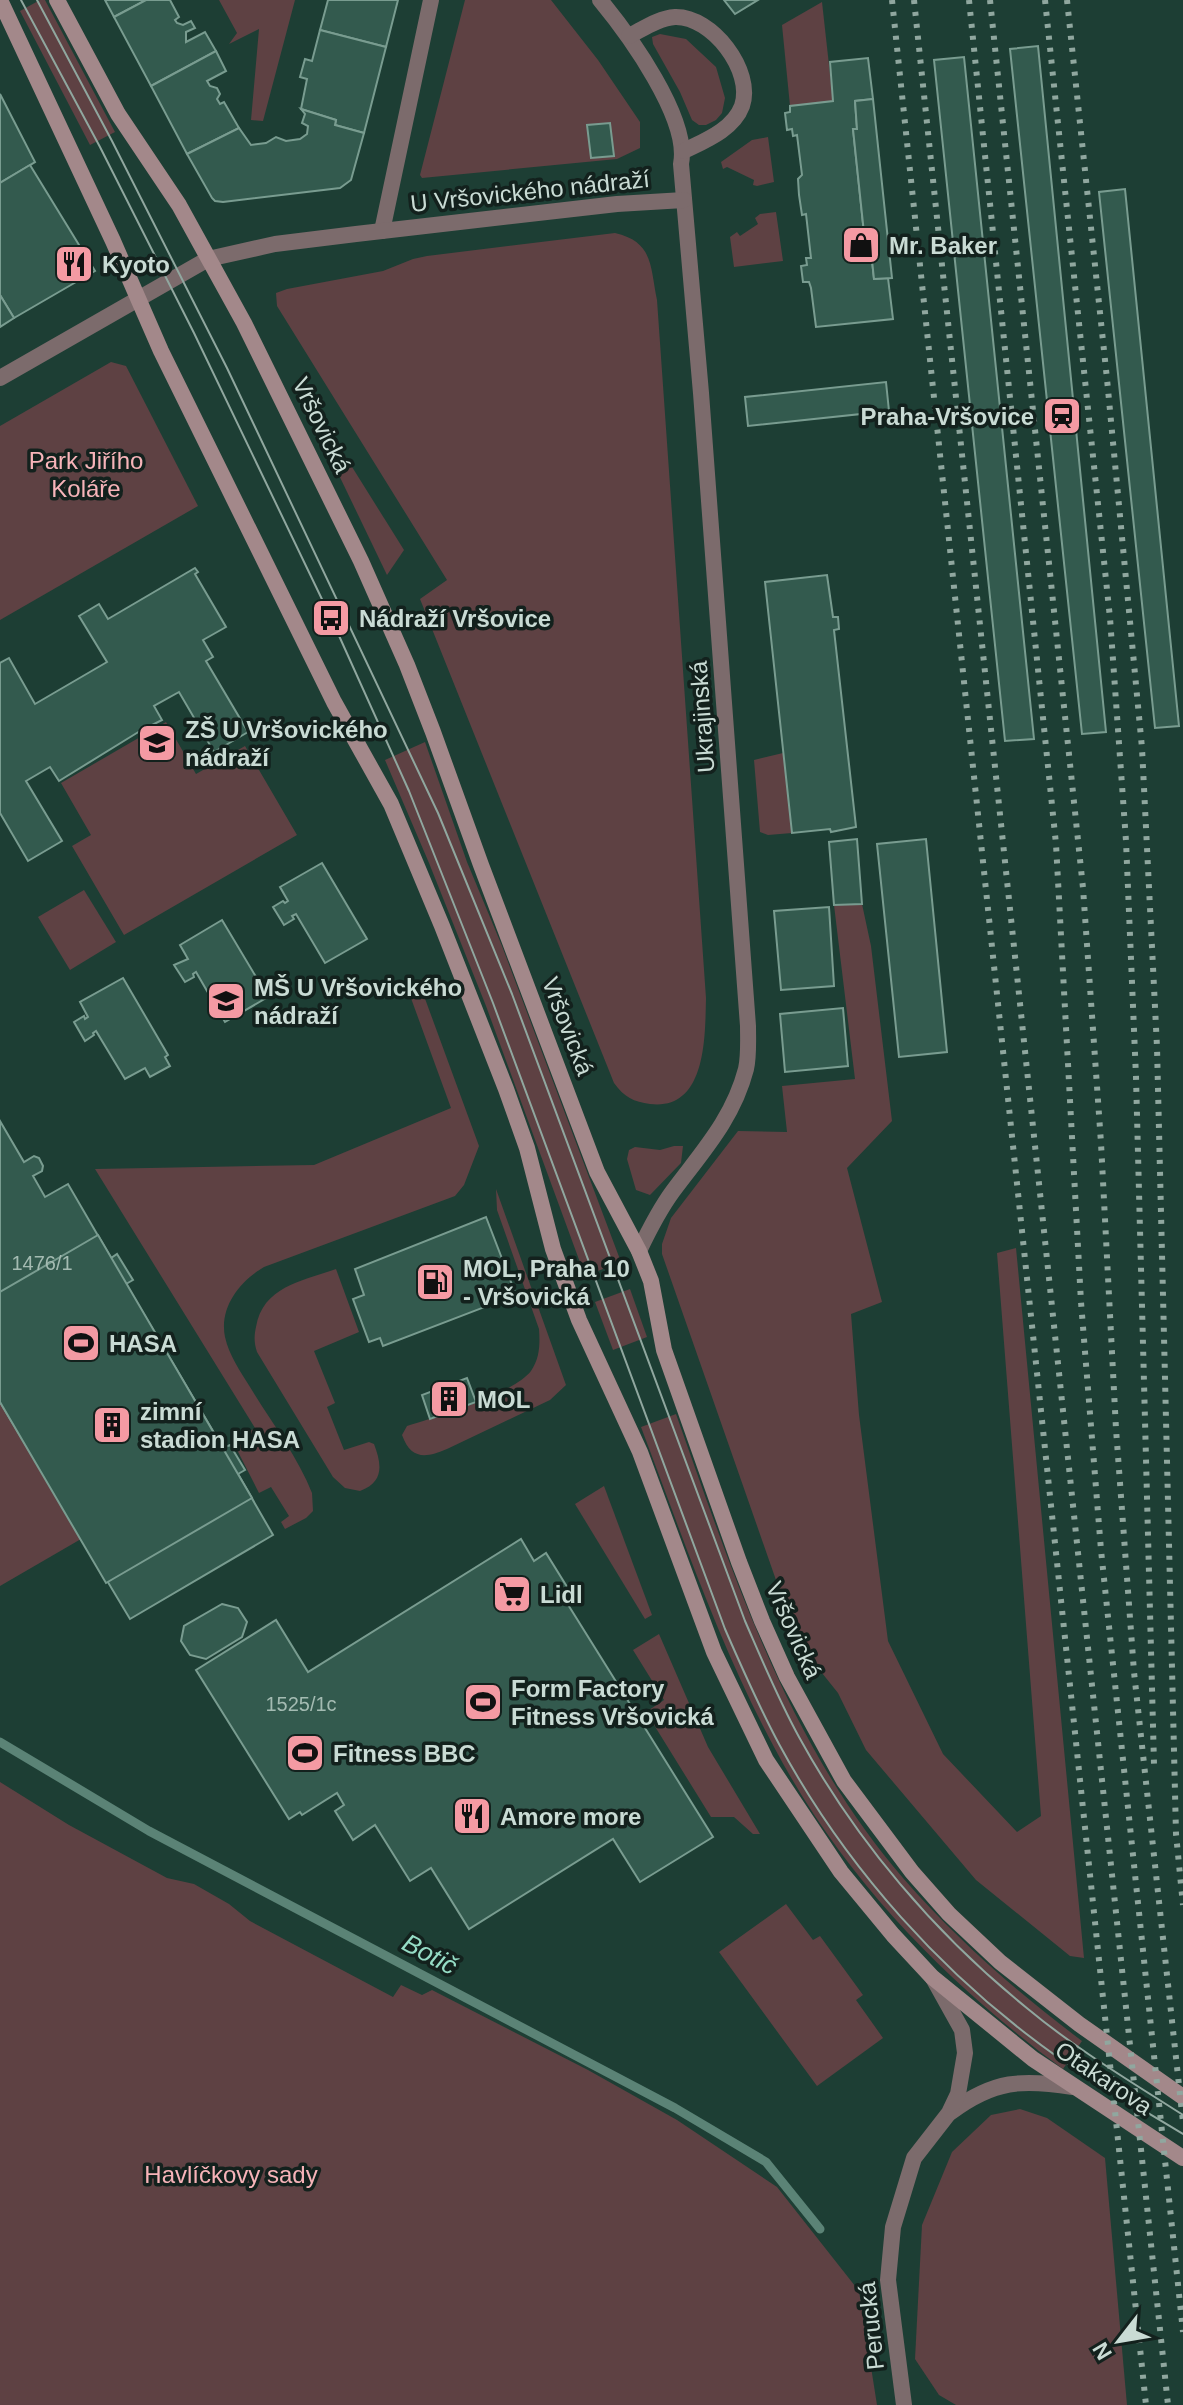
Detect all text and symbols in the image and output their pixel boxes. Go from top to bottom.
street label: U Vršovického nádraží [409,165,651,217]
shop icon: Mr. Baker [840,224,882,266]
place label: Mr. Baker [889,232,997,259]
restaurant icon: Kyoto [53,243,95,285]
place label: Kyoto [102,251,170,278]
street label: Vršovická [287,373,357,478]
station icon: Praha-Vršovice [1041,395,1083,437]
place label: Praha-Vršovice [861,403,1034,430]
park label: Park Jiřího Koláře [29,447,143,502]
bus stop icon: Nádraží Vršovice [310,597,352,639]
place label: Nádraží Vršovice [359,605,551,632]
street label: Ukrajinská [685,660,719,774]
place label: ZŠ U Vršovického nádraží [185,716,388,771]
school or university icon: ZŠ U Vršovického nádraží [136,722,178,764]
street label: Vršovická [537,973,599,1080]
place label: MŠ U Vršovického nádraží [254,974,462,1029]
school or university icon: MŠ U Vršovického nádraží [205,980,247,1022]
house number: 1476/1 [11,1252,73,1274]
place label: MOL, Praha 10 - Vršovická [463,1255,630,1310]
fuel station icon: MOL, Praha 10 - Vršovická [414,1261,456,1303]
sports icon: HASA [60,1322,102,1364]
place label: HASA [109,1330,177,1357]
building icon: MOL [428,1378,470,1420]
place label: MOL [477,1386,530,1413]
place label: zimní stadion HASA [140,1398,300,1453]
building icon: zimní stadion HASA [91,1404,133,1446]
supermarket icon: Lidl [491,1573,533,1615]
street label: Vršovická [761,1577,828,1683]
place label: Lidl [540,1581,583,1608]
place label: Form Factory Fitness Vršovická [511,1675,714,1730]
sports icon: Form Factory Fitness Vršovická [462,1681,504,1723]
house number: 1525/1c [265,1693,337,1715]
sports icon: Fitness BBC [284,1732,326,1774]
place label: Fitness BBC [333,1740,476,1767]
restaurant icon: Amore more [451,1795,493,1837]
place label: Amore more [500,1803,641,1830]
water label: Botič [397,1927,463,1981]
street label: Otakarova [1051,2036,1158,2121]
park label: Havlíčkovy sady [144,2161,318,2188]
street label: Perucká [853,2280,889,2371]
north arrow [1079,2301,1159,2381]
text: N [1087,2338,1117,2364]

